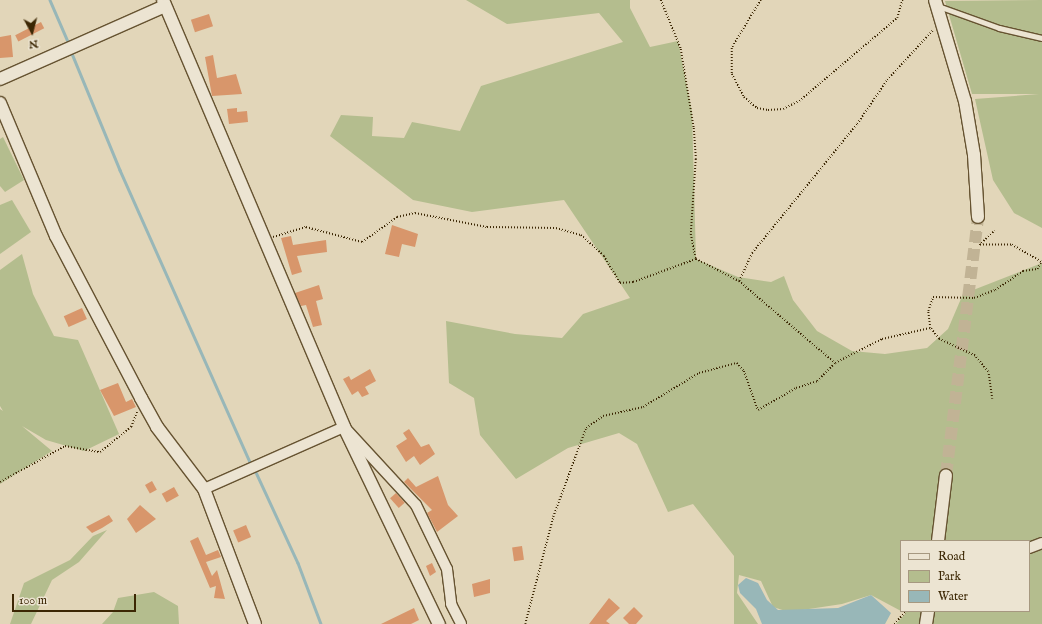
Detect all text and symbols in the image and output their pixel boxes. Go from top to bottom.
north arrow [12,12,52,52]
text: N [28,36,39,51]
legend [900,540,1030,612]
text: Road [938,549,965,564]
text: Park [938,569,961,584]
scale bar [14,586,138,612]
text: Water [938,589,968,604]
text: 100 m [19,593,47,608]

